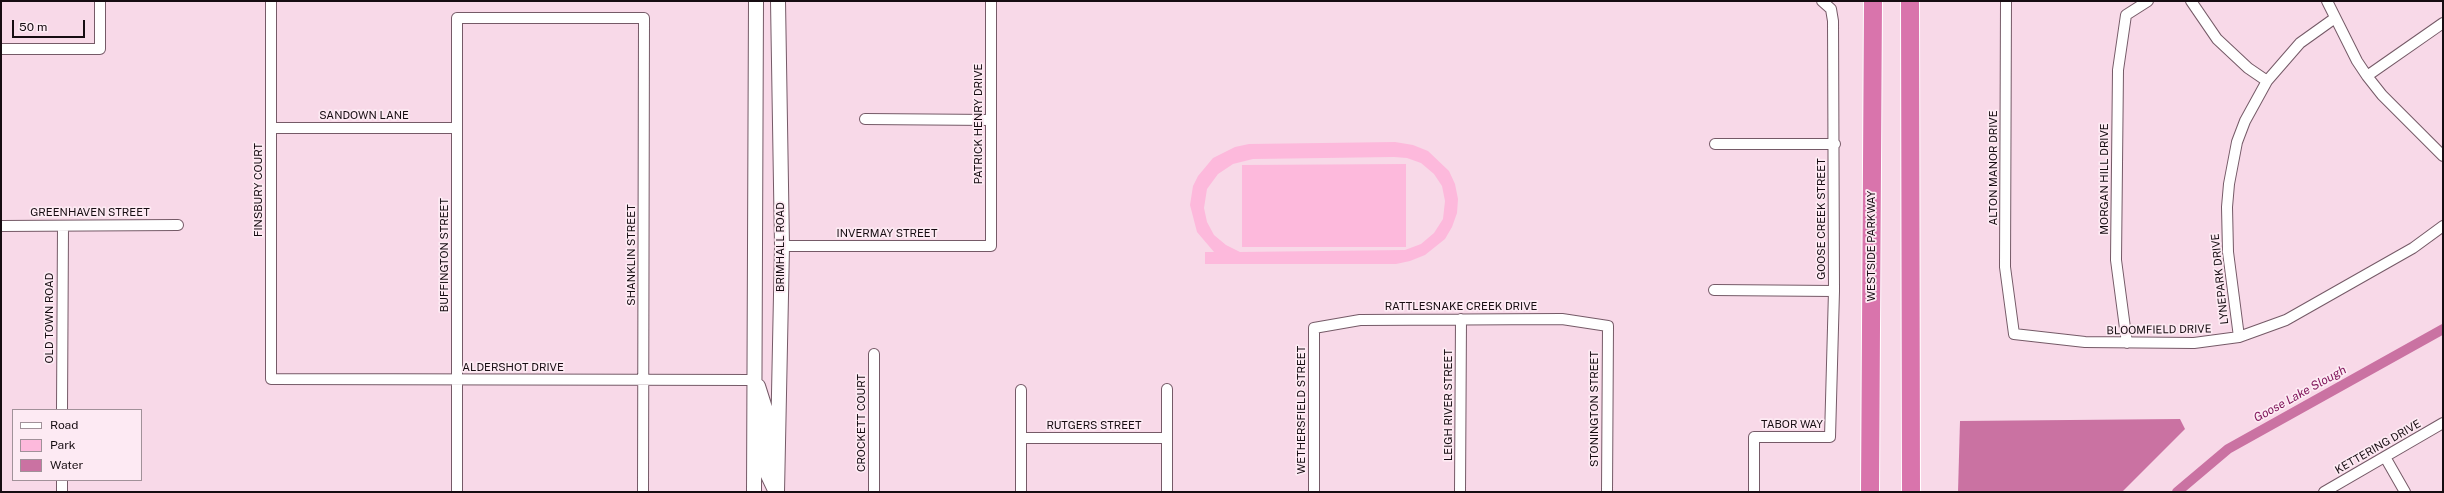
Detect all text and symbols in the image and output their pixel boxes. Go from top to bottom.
scale bar [14,12,87,38]
text: 50 m [19,20,47,34]
street label: PATRICK HENRY DRIVE [972,64,986,184]
street label: SANDOWN LANE [319,109,409,123]
street label: ALTON MANOR DRIVE [1987,110,2001,226]
street label: MORGAN HILL DRIVE [2098,123,2112,235]
street label: FINSBURY COURT [252,143,266,237]
street label: GOOSE CREEK STREET [1815,158,1829,280]
street label: WESTSIDE PARKWAY [1865,191,1879,301]
street label: BUFFINGTON STREET [438,198,452,312]
street label: BRIMHALL ROAD [774,202,788,292]
street label: SHANKLIN STREET [625,204,639,306]
street label: GREENHAVEN STREET [30,206,150,220]
street label: INVERMAY STREET [837,227,937,241]
street label: LYNEPARK DRIVE [2209,233,2231,325]
street label: OLD TOWN ROAD [43,272,57,364]
street label: RATTLESNAKE CREEK DRIVE [1385,300,1537,314]
street label: BLOOMFIELD DRIVE [2106,322,2212,338]
street label: WETHERSFIELD STREET [1295,346,1309,474]
street label: LEIGH RIVER STREET [1442,349,1456,461]
street label: STONINGTON STREET [1588,351,1602,467]
street label: ALDERSHOT DRIVE [462,361,564,375]
water label: Goose Lake Slough [2251,363,2349,425]
street label: CROCKETT COURT [855,374,869,472]
legend [12,409,142,481]
street label: KETTERING DRIVE [2333,417,2423,477]
text: Road [50,418,78,432]
street label: TABOR WAY [1761,418,1823,432]
street label: RUTGERS STREET [1046,419,1142,433]
text: Park [50,438,76,452]
text: Water [50,458,83,472]

